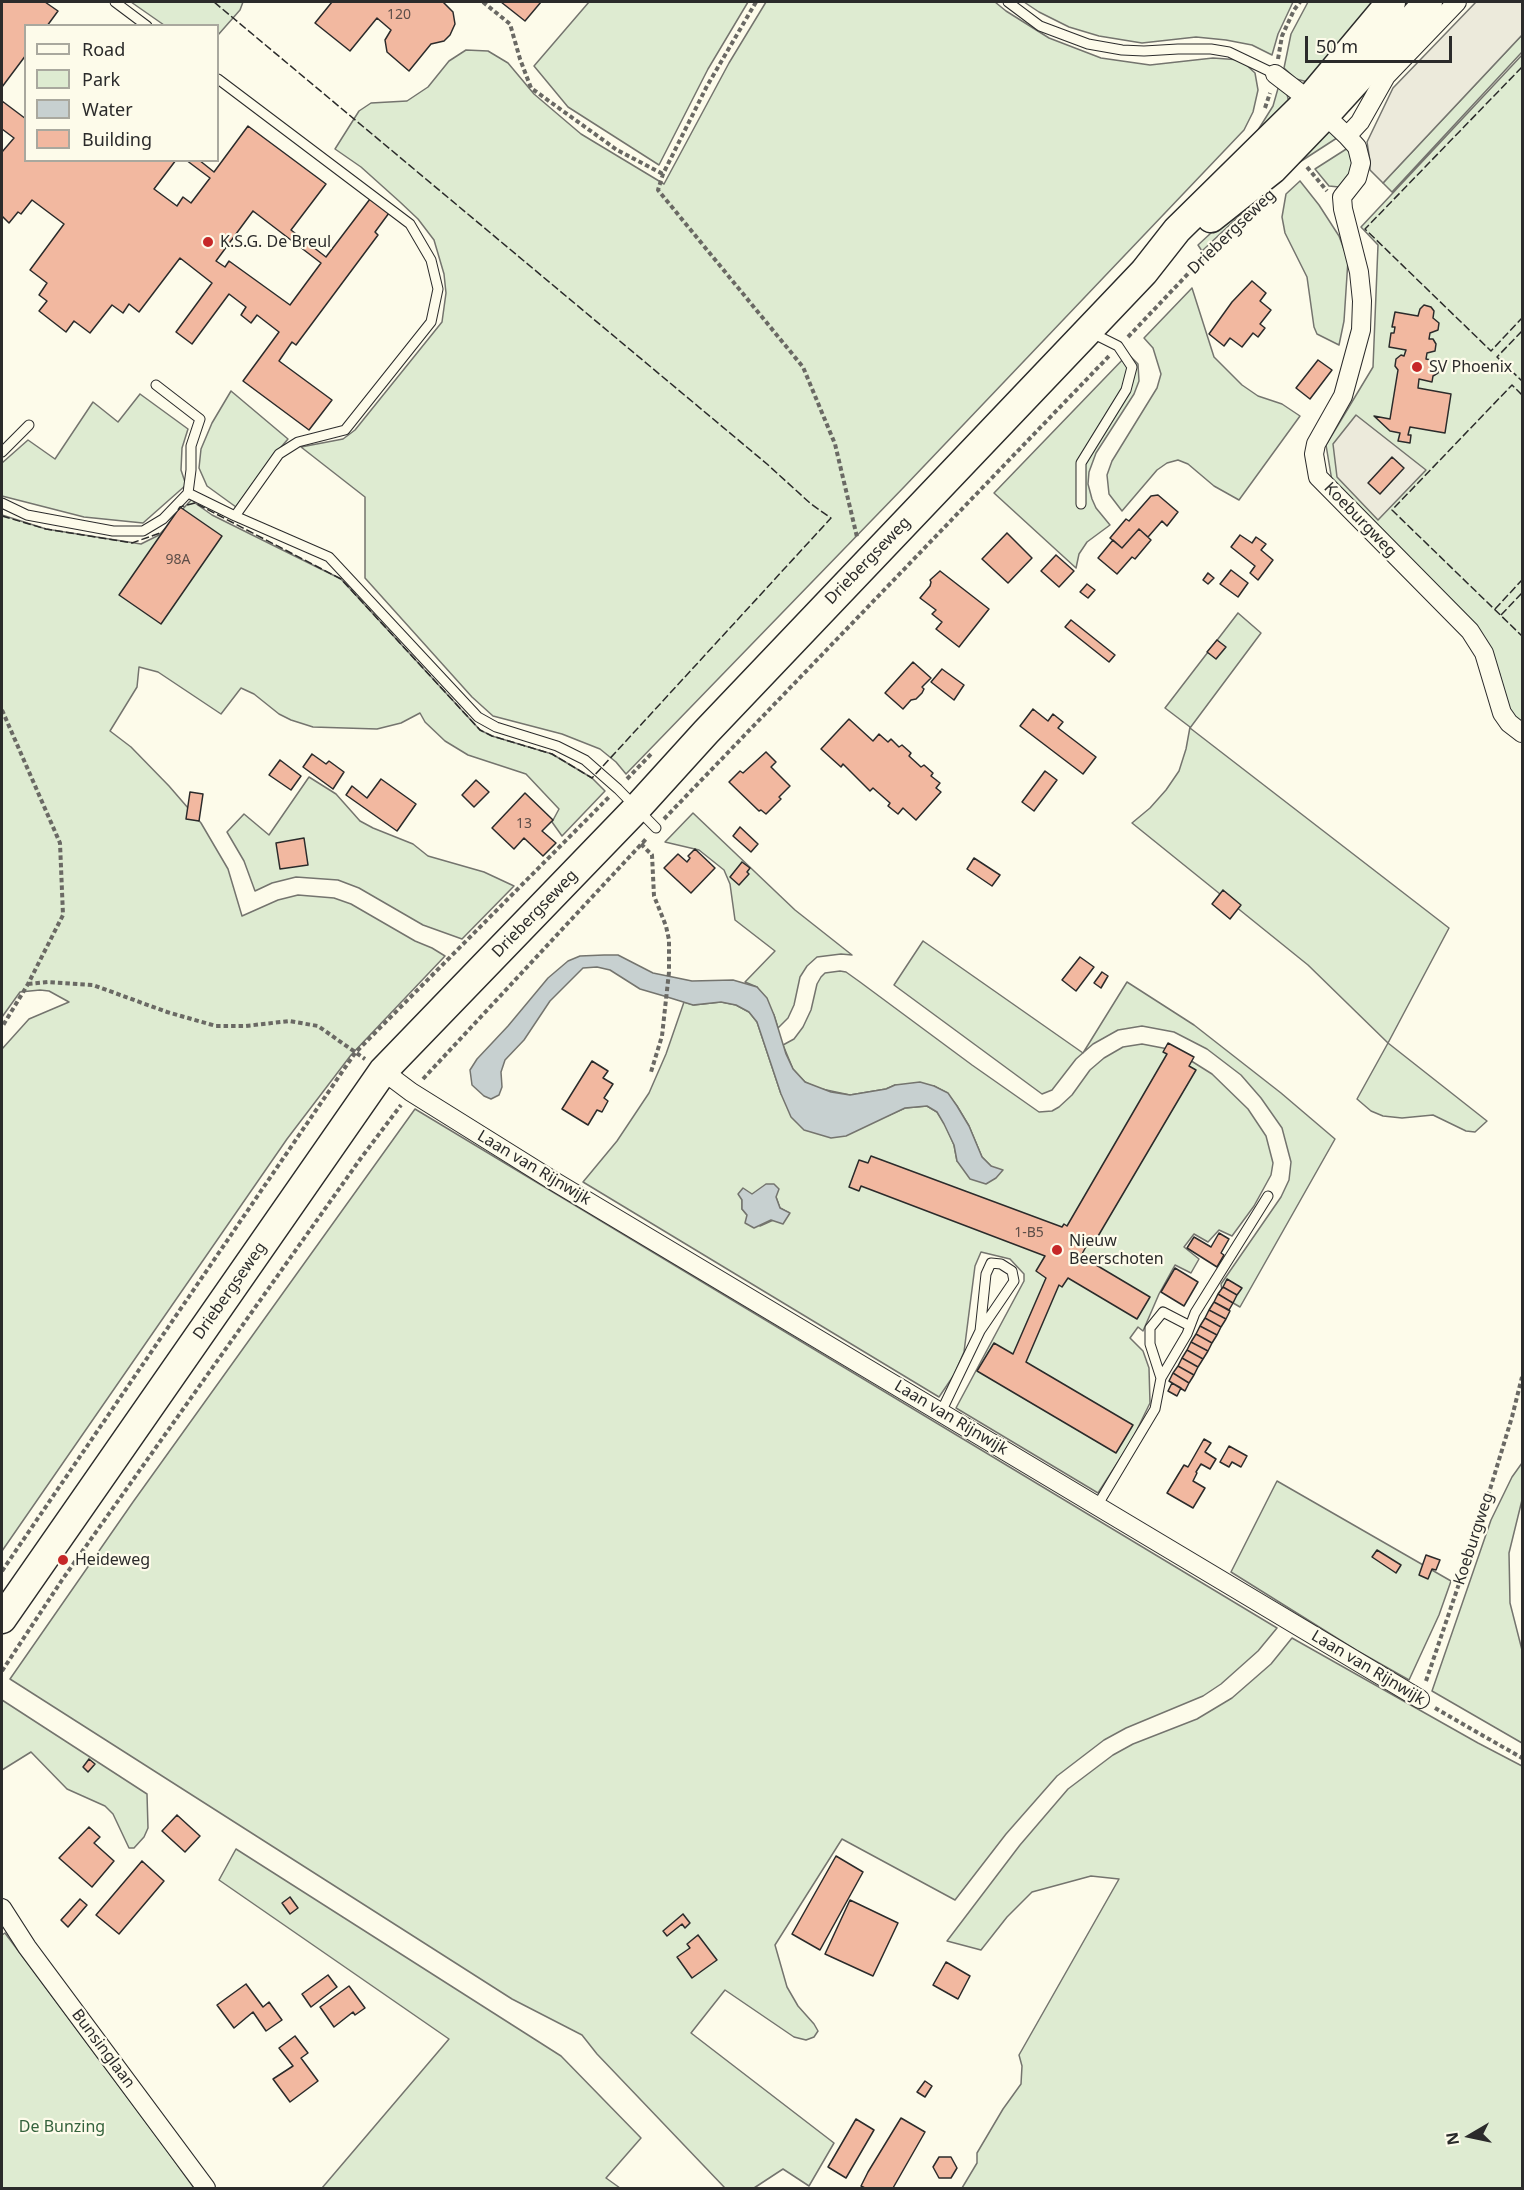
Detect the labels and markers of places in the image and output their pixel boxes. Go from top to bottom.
place label: K.S.G. De Breul [220,232,331,252]
marker: K.S.G. De Breul [201,235,215,249]
place label: SV Phoenix [1429,357,1512,377]
marker: SV Phoenix [1410,360,1424,374]
place label: Nieuw Beerschoten [1069,1231,1164,1269]
marker: Nieuw Beerschoten [1050,1243,1064,1257]
place label: Heideweg [75,1550,150,1570]
marker: Heideweg [56,1553,70,1567]

